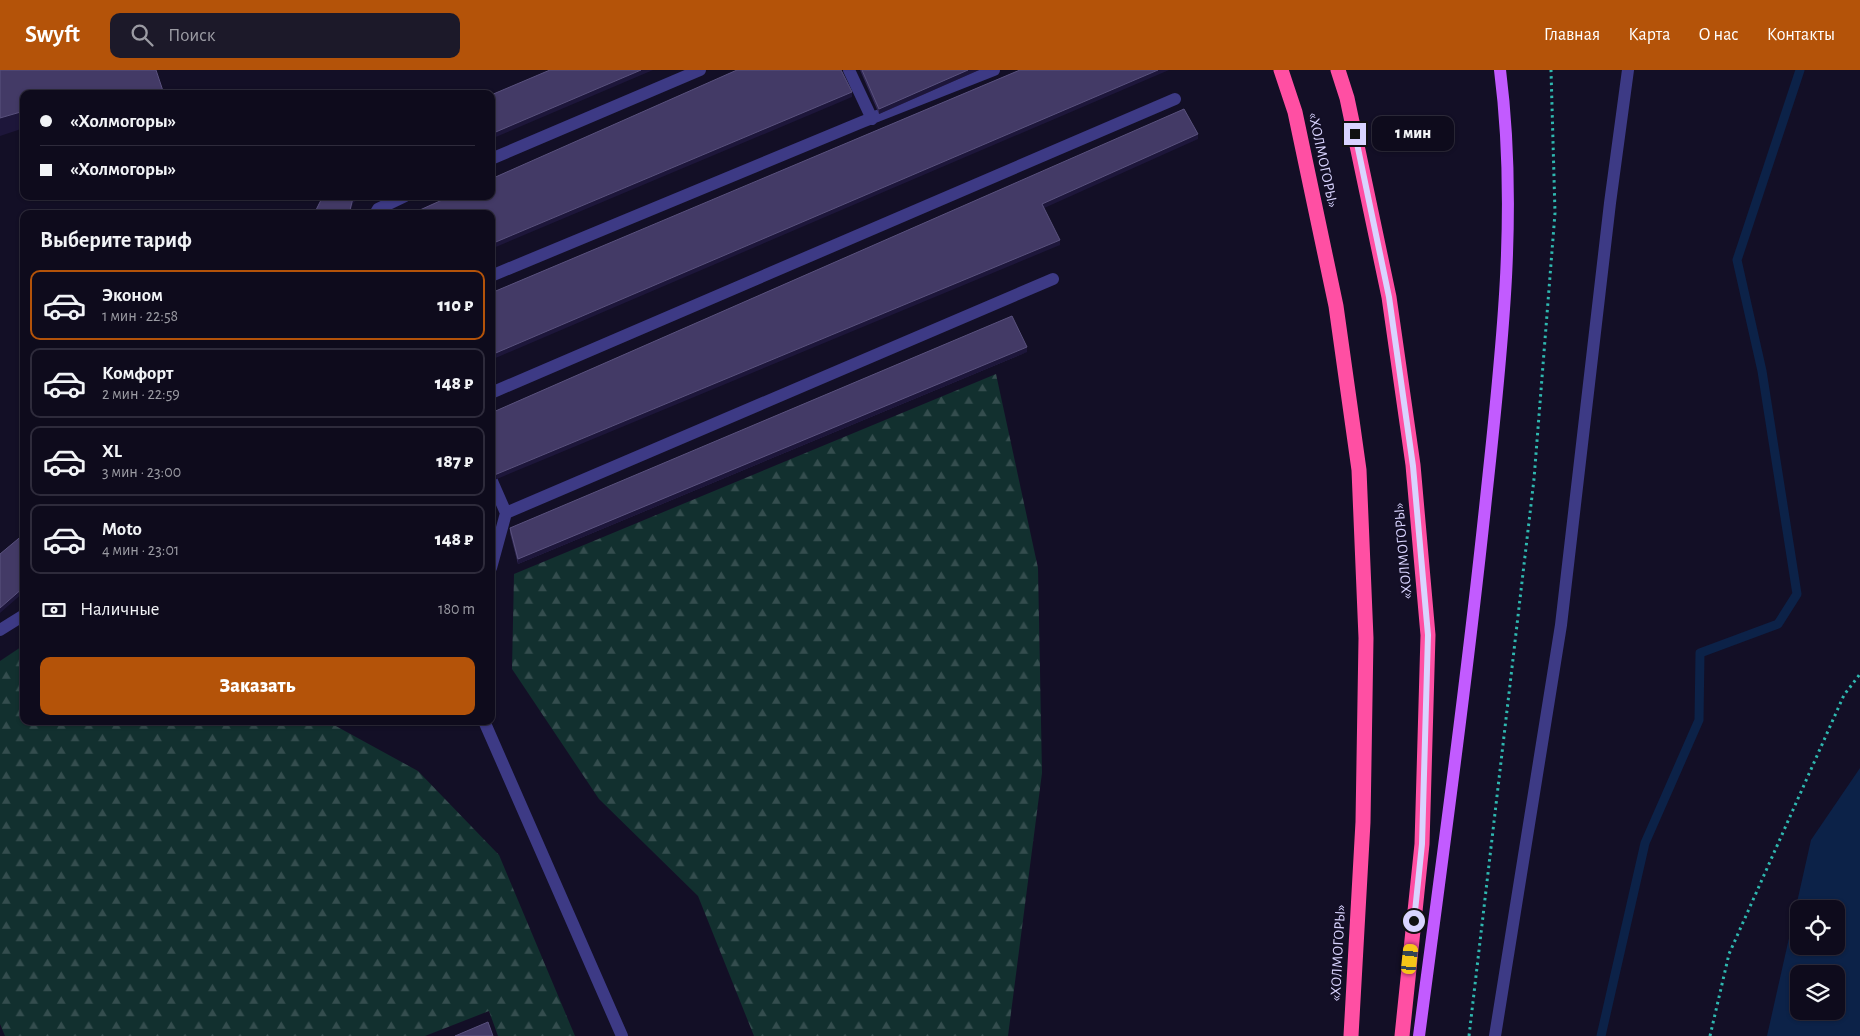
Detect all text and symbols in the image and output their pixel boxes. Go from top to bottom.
search box [110,13,460,58]
icon: search [128,21,156,49]
text: Swyft [25,23,80,47]
text: Поиск [168,26,215,45]
text: Главная [1544,26,1600,44]
text: Карта [1628,26,1670,44]
text: О нас [1698,26,1739,44]
text: Контакты [1767,26,1835,44]
street label: «ХОЛМОГОРЫ» [1306,111,1340,209]
text: «Холмогоры» [70,112,176,131]
callout: 1 мин [1372,116,1455,152]
route end [1344,123,1366,145]
text: 1 мин [1395,125,1431,141]
text: «Холмогоры» [70,160,176,179]
text: Выберите тариф [40,229,192,251]
icon: car [42,283,87,328]
text: Эконом [102,286,163,305]
text: 110 ₽ [437,296,473,315]
text: 1 мин · 22:58 [102,308,178,324]
icon: car [42,361,87,406]
text: Комфорт [102,364,173,383]
text: 148 ₽ [435,374,473,393]
text: 2 мин · 22:59 [102,386,180,402]
icon: car [42,439,87,484]
text: XL [102,442,122,461]
text: 187 ₽ [436,452,473,471]
text: 3 мин · 23:00 [102,464,181,480]
street label: «ХОЛМОГОРЫ» [1391,502,1415,600]
icon: car [42,517,87,562]
text: Moto [102,520,142,539]
text: 148 ₽ [435,530,473,549]
text: 4 мин · 23:01 [102,542,179,558]
icon: cash [40,596,68,624]
text: Наличные [80,600,160,619]
text: 180 m [438,601,475,617]
button: Заказать [40,657,475,715]
map controls [1790,900,1845,1020]
button: locate [1790,900,1845,955]
street label: «ХОЛМОГОРЫ» [1328,904,1348,1002]
route start [1403,910,1425,932]
car [1400,943,1419,975]
button: layers [1790,965,1845,1020]

